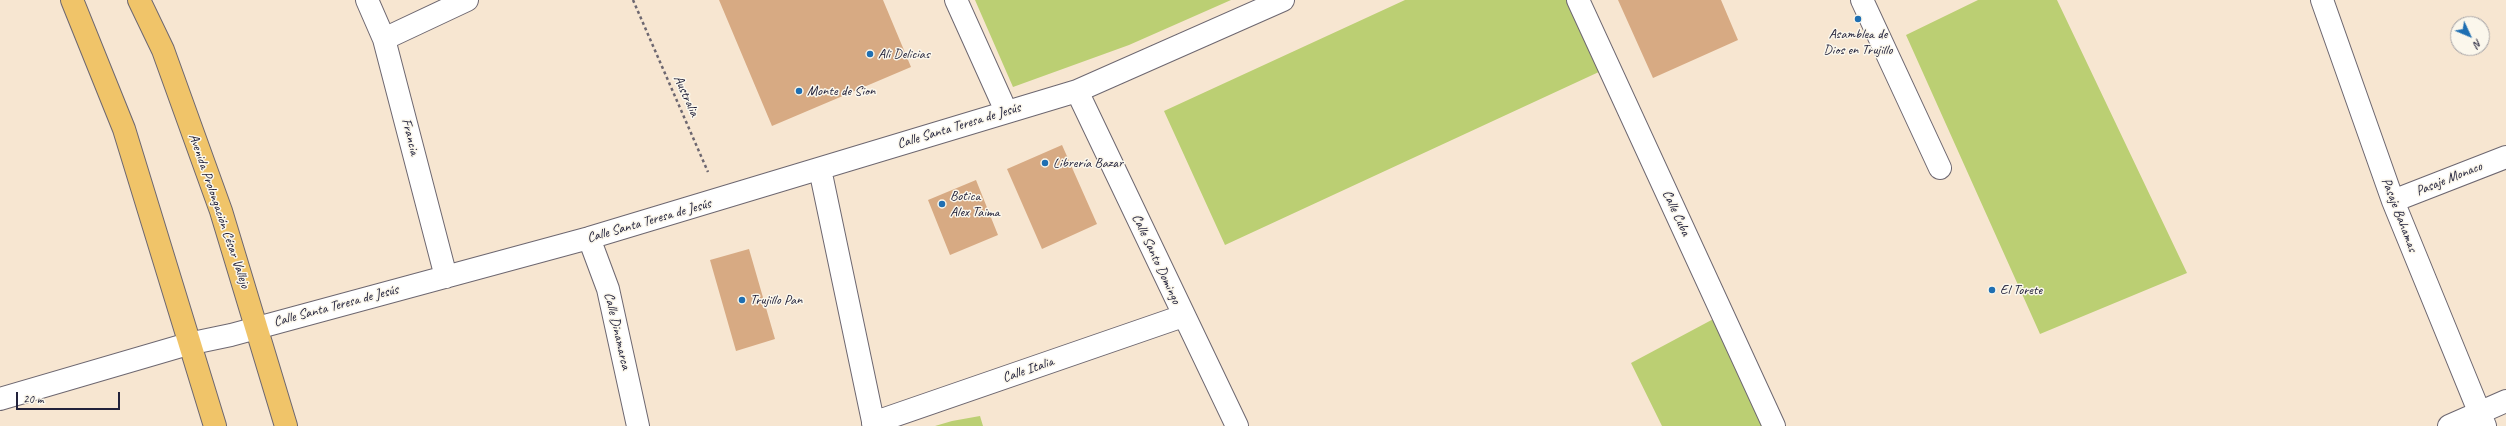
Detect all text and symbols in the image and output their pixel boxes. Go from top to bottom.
marker: Asamblea de Dios en Trujillo [1853,14,1863,24]
north arrow [2450,16,2490,56]
place label: Asamblea de Dios en Trujillo [1824,26,1892,58]
text: N [2471,36,2485,51]
place label: Ali Delicias [878,46,930,62]
marker: Ali Delicias [865,49,875,59]
street label: Australia [670,73,702,119]
place label: Monte de Sion [807,83,875,99]
marker: Monte de Sion [794,86,804,96]
street label: Calle Santa Teresa de Jesús [895,99,1023,153]
street label: Francia [397,117,423,157]
street label: Avenida Prolongación César Vallejo [185,131,253,291]
place label: Librería Bazar [1053,155,1123,171]
marker: Librería Bazar [1040,158,1050,168]
street label: Pasaje Monaco [2413,158,2485,200]
street label: Pasaje Bahamas [2377,176,2421,254]
street label: Calle Cuba [1658,187,1694,239]
place label: Botica Alex Taima [950,188,1000,220]
street label: Calle Santa Teresa de Jesús [585,195,713,247]
marker: Botica Alex Taima [937,199,947,209]
street label: Calle Santo Domingo [1128,211,1184,307]
street label: Calle Santa Teresa de Jesús [272,281,400,331]
place label: El Torete [2000,282,2042,298]
marker: El Torete [1987,285,1997,295]
street label: Calle Dinamarca [600,291,634,371]
place label: Trujillo Pan [750,292,802,308]
marker: Trujillo Pan [737,295,747,305]
street label: Calle Italia [1000,353,1056,387]
scale bar [18,384,122,410]
text: 20 m [23,391,43,407]

